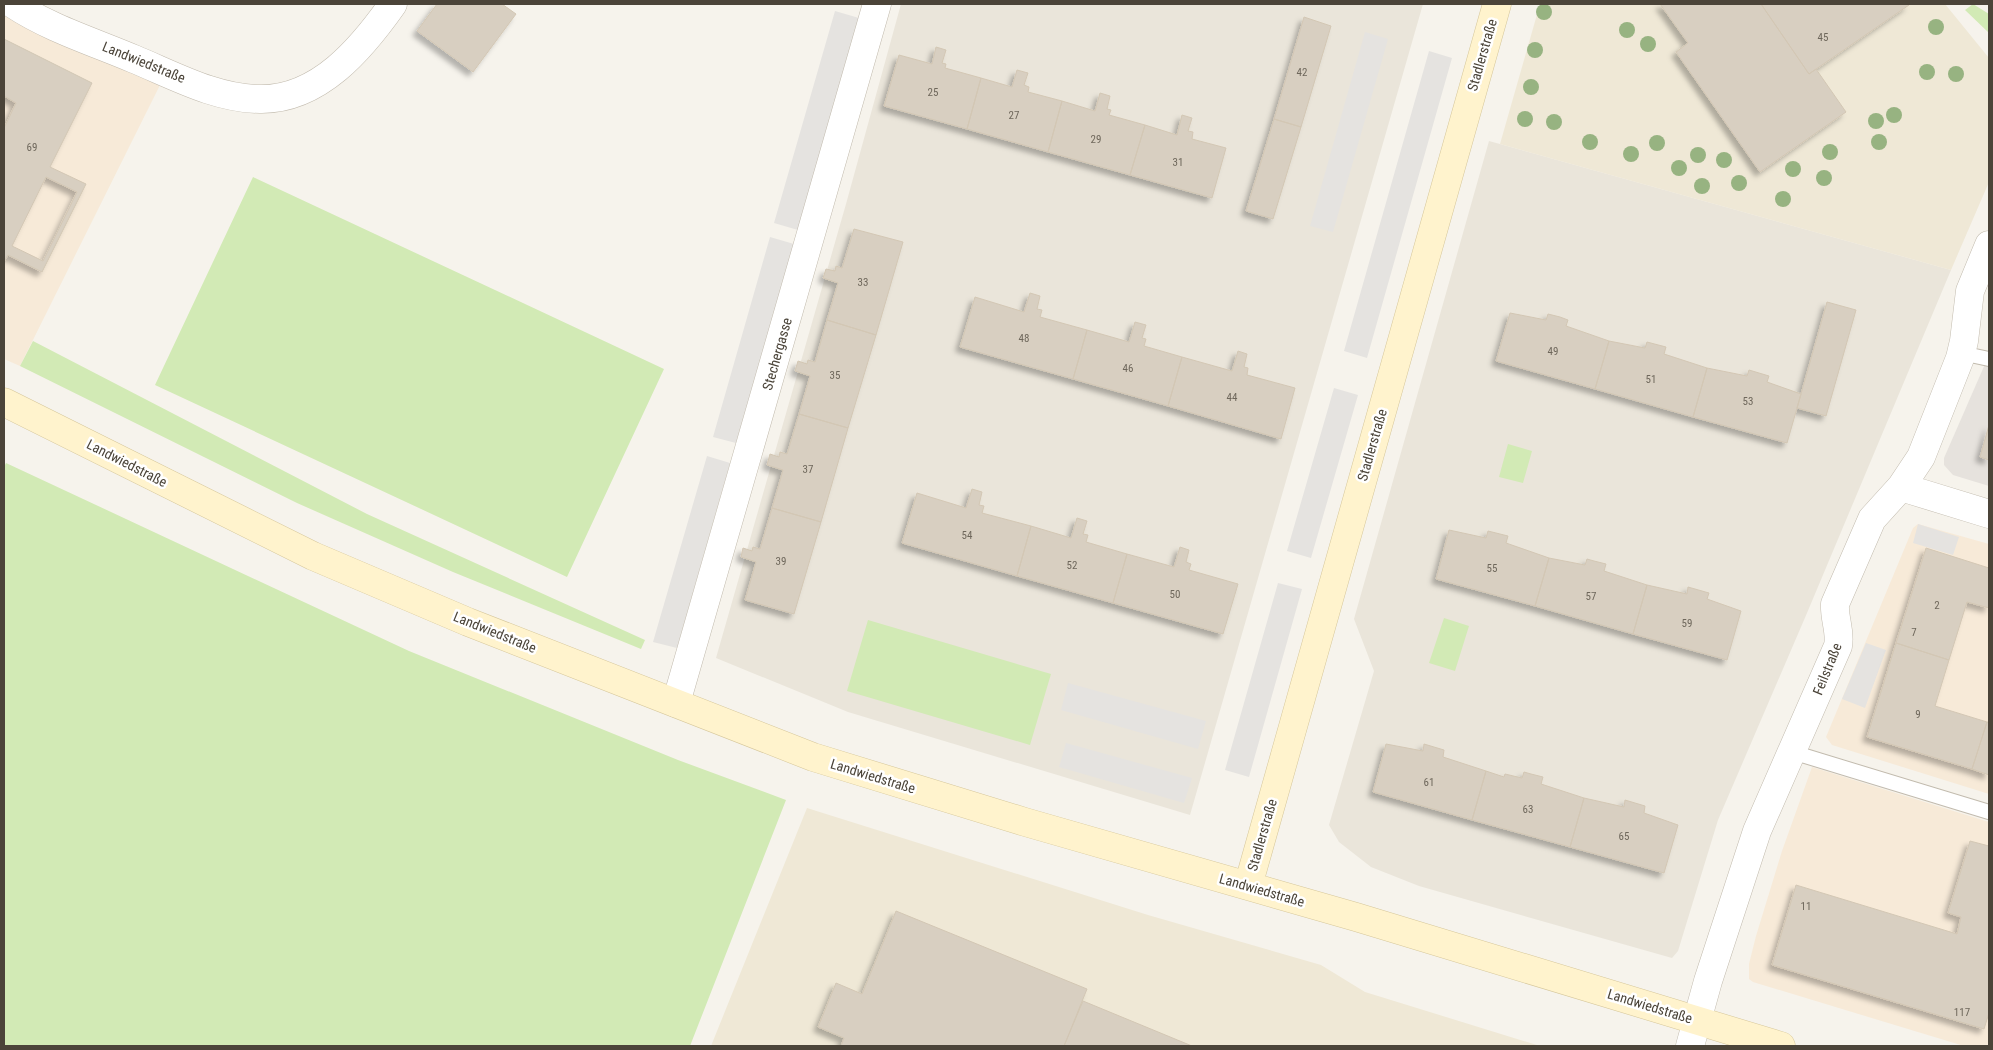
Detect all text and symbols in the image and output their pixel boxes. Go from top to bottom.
street label: Stadlerstraße [1464,17,1500,93]
house number: 45 [1818,31,1828,44]
street label: Landwiedstraße [100,38,188,86]
house number: 42 [1297,66,1307,79]
house number: 25 [928,86,938,99]
house number: 27 [1009,109,1019,122]
house number: 29 [1091,133,1101,146]
house number: 69 [27,141,37,154]
house number: 31 [1173,156,1183,169]
house number: 33 [858,276,868,289]
street label: Stechergasse [759,315,795,392]
house number: 48 [1019,332,1029,345]
house number: 49 [1548,345,1558,358]
house number: 46 [1123,362,1133,375]
house number: 35 [830,369,840,382]
house number: 51 [1646,373,1656,386]
house number: 44 [1227,391,1238,404]
house number: 53 [1743,395,1753,408]
street label: Stadlerstraße [1354,407,1390,483]
street label: Landwiedstraße [84,436,170,490]
house number: 37 [803,463,813,476]
house number: 54 [962,529,973,542]
house number: 39 [776,555,786,568]
house number: 52 [1067,559,1077,572]
house number: 55 [1487,562,1497,575]
house number: 50 [1170,588,1180,601]
house number: 57 [1586,590,1596,603]
house number: 2 [1934,599,1940,612]
street label: Landwiedstraße [451,608,539,656]
house number: 59 [1682,617,1692,630]
house number: 7 [1911,626,1917,639]
street label: Feilstraße [1809,640,1845,697]
house number: 9 [1915,708,1921,721]
street label: Landwiedstraße [829,755,918,797]
house number: 61 [1424,776,1434,789]
street label: Stadlerstraße [1244,797,1280,873]
house number: 63 [1523,803,1533,816]
house number: 65 [1619,830,1629,843]
street label: Landwiedstraße [1217,870,1307,910]
house number: 11 [1801,900,1811,913]
street label: Landwiedstraße [1606,985,1695,1027]
house number: 117 [1954,1006,1970,1019]

